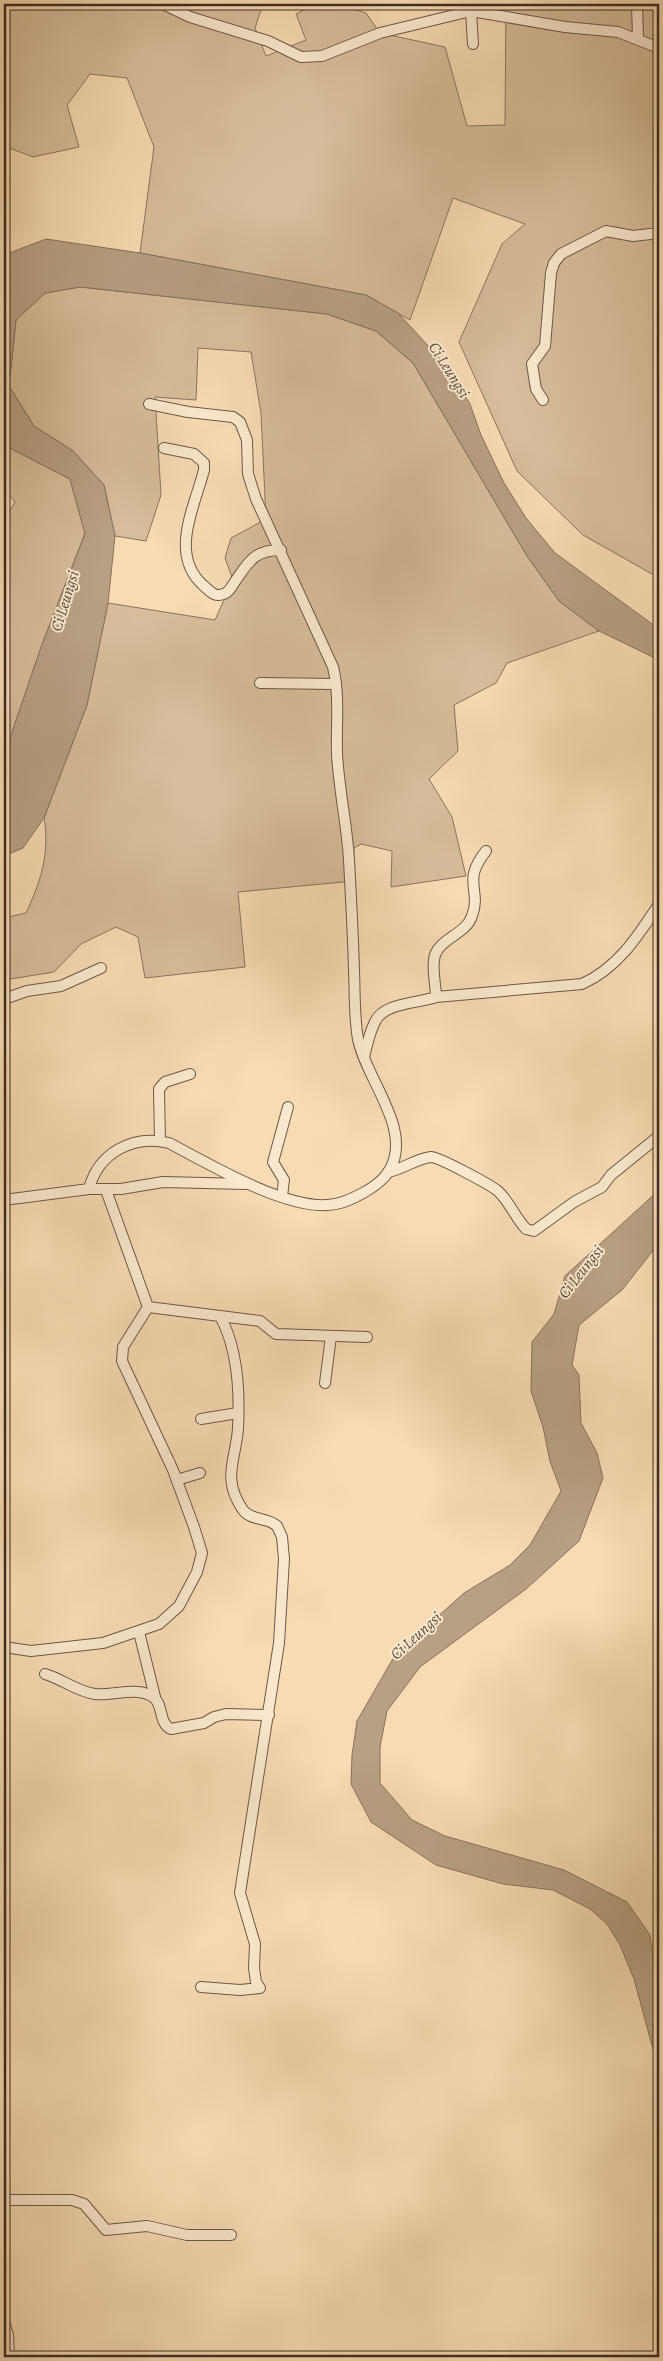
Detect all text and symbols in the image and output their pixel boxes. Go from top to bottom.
water label: Ci Leungsi [423,338,475,402]
water label: Ci Leungsi [45,568,85,634]
water label: Ci Leungsi [553,1241,609,1303]
water label: Ci Leungsi [386,1607,446,1665]

